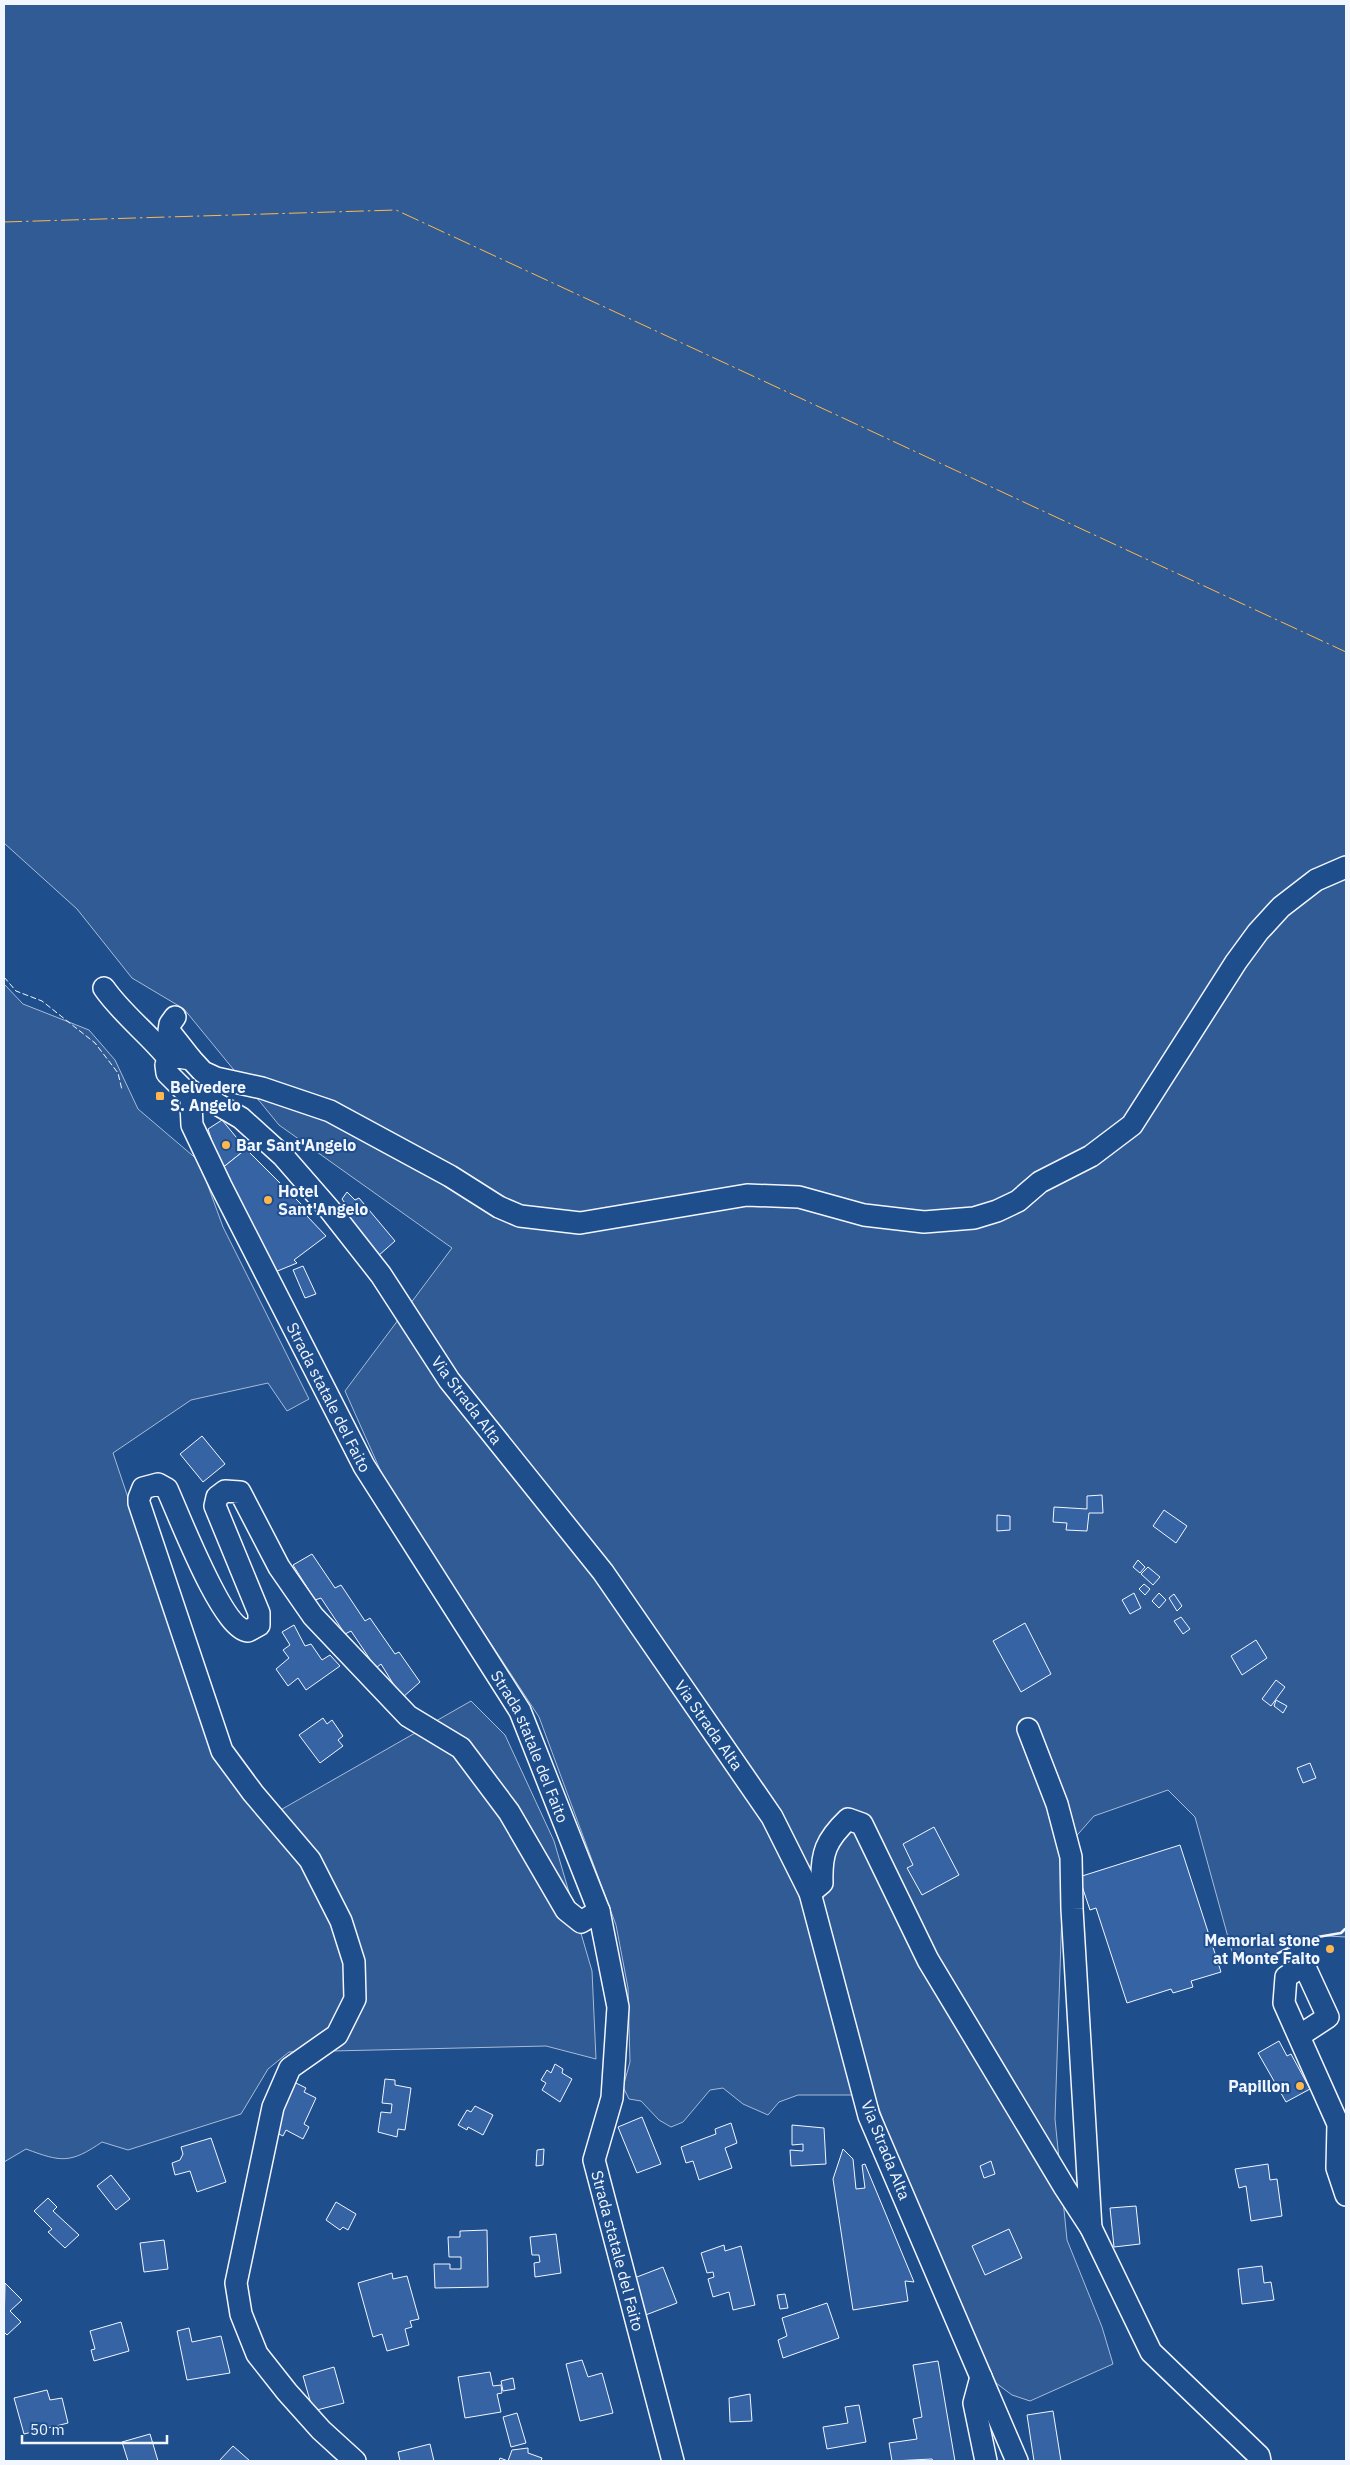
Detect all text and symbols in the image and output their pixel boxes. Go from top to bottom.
place label: Belvedere S. Angelo [170,1077,246,1115]
marker: Belvedere S. Angelo [154,1090,166,1102]
place label: Bar Sant'Angelo [236,1135,356,1155]
marker: Bar Sant'Angelo [220,1139,232,1151]
place label: Hotel Sant'Angelo [278,1181,368,1219]
marker: Hotel Sant'Angelo [262,1194,274,1206]
street label: Strada statale del Faito [282,1319,375,1476]
street label: Via Strada Alta [427,1352,507,1449]
street label: Strada statale del Faito [487,1667,573,1825]
street label: Via Strada Alta [671,1676,748,1774]
place label: Memorial stone at Monte Faito [1204,1930,1320,1968]
marker: Memorial stone at Monte Faito [1324,1943,1336,1955]
place label: Papillon [1228,2076,1290,2096]
marker: Papillon [1294,2080,1306,2092]
street label: Via Strada Alta [857,2097,915,2203]
street label: Strada statale del Faito [587,2168,648,2333]
scale bar [22,2412,168,2444]
text: 50 m [30,2420,65,2439]

